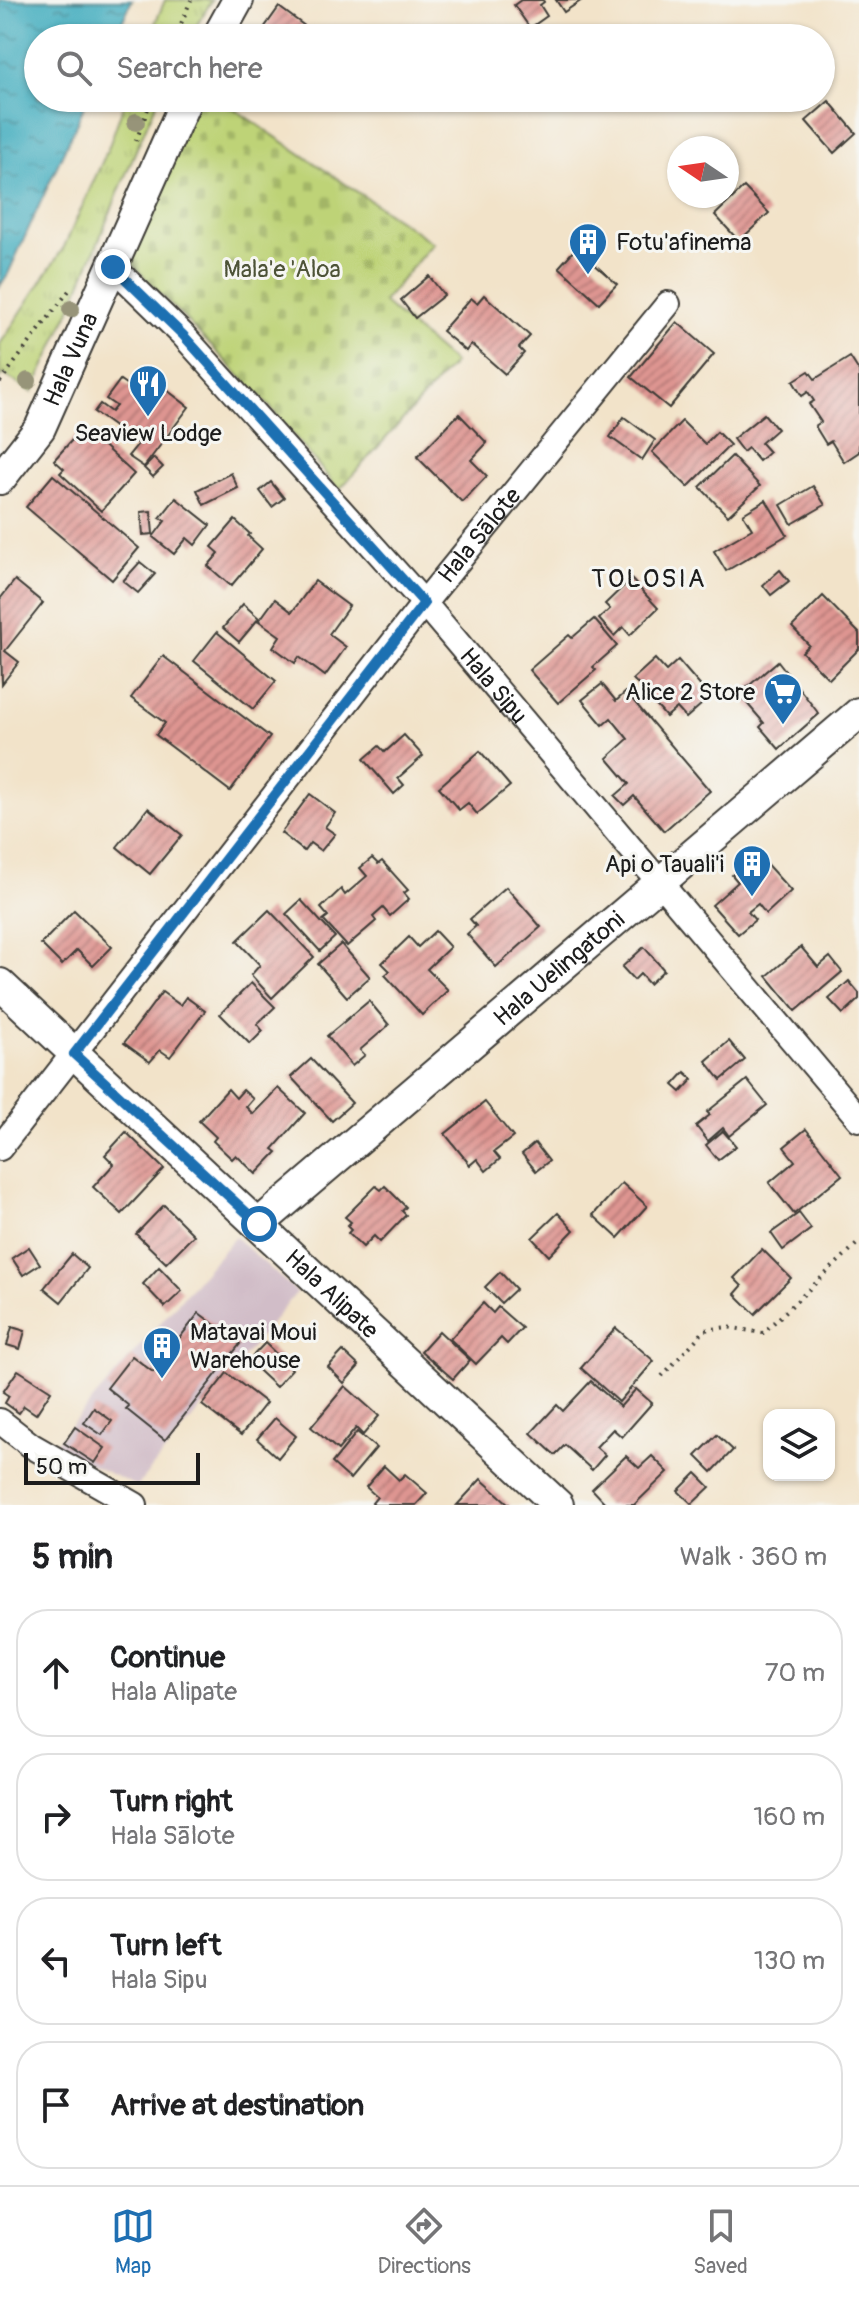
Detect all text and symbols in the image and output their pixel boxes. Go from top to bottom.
search box [24,24,835,112]
icon: search [52,46,96,90]
text: Search here [116,50,263,87]
north arrow [667,136,739,208]
building icon: Fotu'afinema [567,221,609,276]
place label: Fotu'afinema [616,228,751,257]
route end [95,249,131,285]
park label: Mala'e 'Aloa [223,255,341,284]
street label: Hala Vuna [37,308,104,411]
restaurant icon: Seaview Lodge [127,363,169,418]
place label: Seaview Lodge [74,419,222,448]
street label: Hala Sālote [432,481,527,589]
district label: TOLOSIA [591,563,707,595]
street label: Hala Sipu [453,642,534,729]
supermarket icon: Alice 2 Store [762,671,804,726]
place label: Alice 2 Store [625,678,755,707]
building icon: Api o Tauali'i [731,843,773,898]
place label: Api o Tauali'i [605,850,724,879]
street label: Hala Uelingatoni [488,905,630,1032]
route start [241,1206,277,1242]
street label: Hala Alipate [279,1243,385,1345]
place label: Matavai Moui Warehouse [190,1318,317,1375]
building icon: Matavai Moui Warehouse [141,1325,183,1380]
map controls [763,1409,835,1481]
button: layers [763,1409,835,1481]
scale bar [24,1449,200,1485]
text: 50 m [36,1453,87,1481]
text: 5 min [32,1536,113,1579]
text: Walk · 360 m [680,1541,827,1573]
text: Continue [110,1639,225,1676]
icon: ahead [34,1651,78,1695]
text: 70 m [765,1657,825,1689]
text: Hala Alipate [110,1676,237,1708]
text: Turn right [110,1783,233,1820]
icon: right [34,1795,78,1839]
text: 160 m [753,1801,825,1833]
text: Hala Sālote [110,1820,235,1852]
text: Turn left [110,1927,221,1964]
icon: left [34,1939,78,1983]
text: 130 m [754,1945,825,1977]
text: Hala Sipu [110,1964,208,1996]
icon: arrive [34,2083,78,2127]
text: Arrive at destination [110,2087,364,2124]
tab: Map [111,2204,155,2280]
tab: Directions [378,2204,471,2280]
tab: Saved [693,2204,748,2280]

